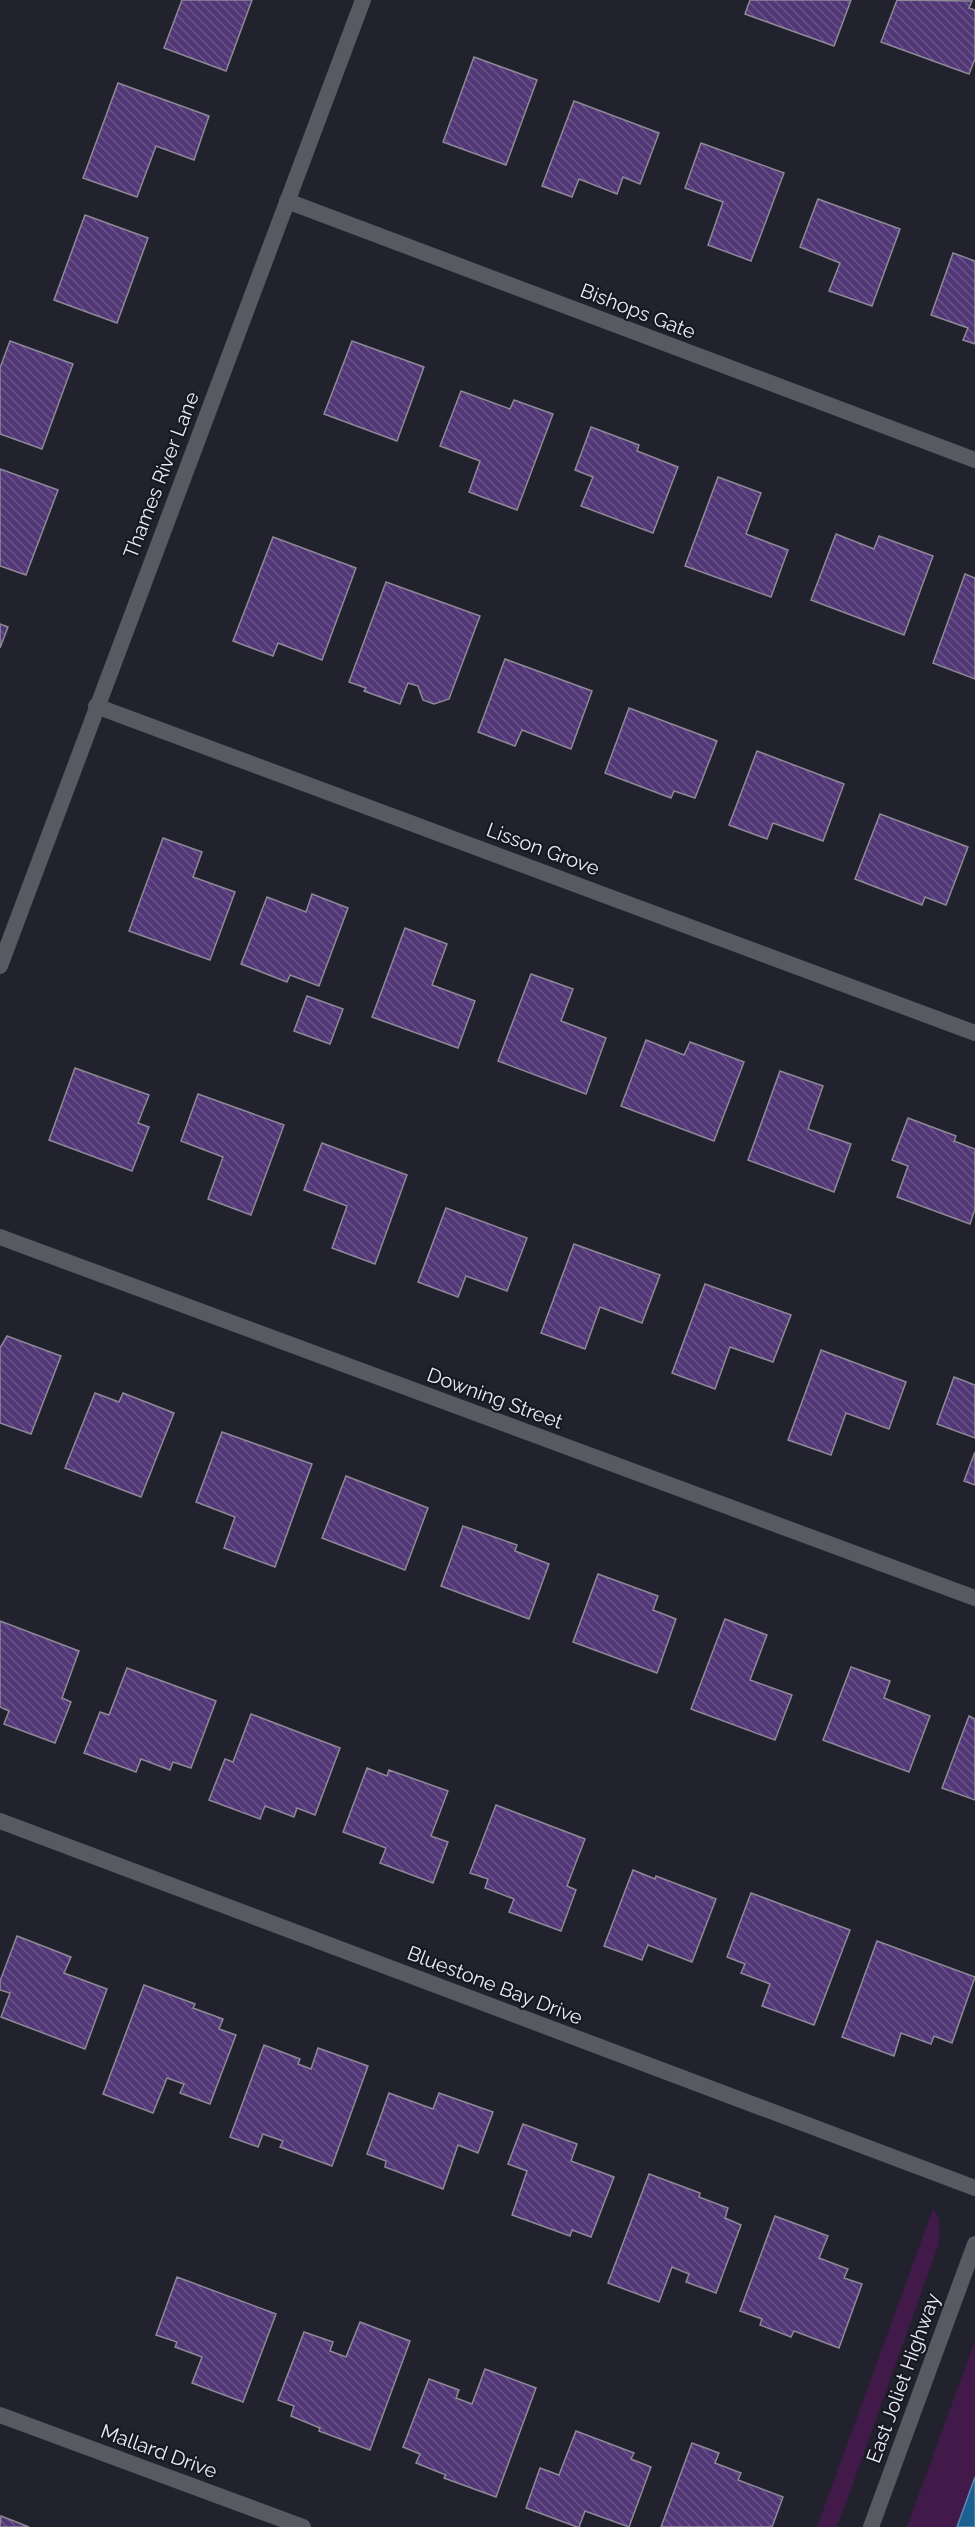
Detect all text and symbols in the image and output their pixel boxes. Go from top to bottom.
street label: Bishops Gate [577,278,699,344]
street label: Thames River Lane [118,388,204,562]
street label: Lisson Grove [483,817,603,881]
street label: Downing Street [424,1362,566,1434]
street label: Bluestone Bay Drive [404,1940,586,2030]
street label: East Joliet Highway [861,2290,945,2466]
street label: Mallard Drive [98,2419,221,2483]

